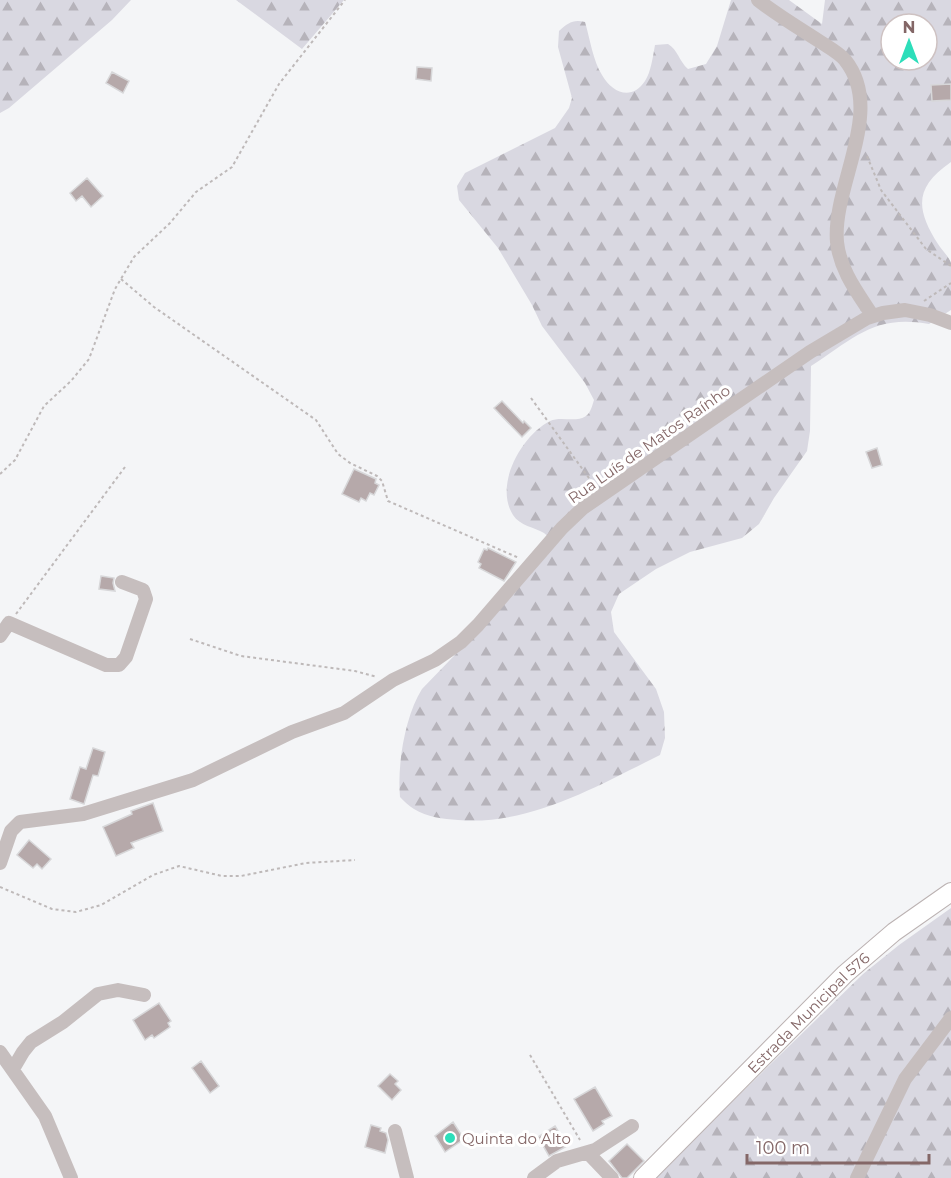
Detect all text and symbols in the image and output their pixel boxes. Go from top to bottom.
north arrow [879,12,939,72]
text: N [903,18,915,37]
street label: Rua Luís de Matos Raínho [564,381,734,507]
street label: Estrada Municipal 576 [743,948,873,1077]
scale bar [747,1127,928,1165]
place label: Quinta do Alto [462,1129,571,1148]
marker: Quinta do Alto [443,1131,457,1145]
text: 100 m [756,1137,810,1159]

